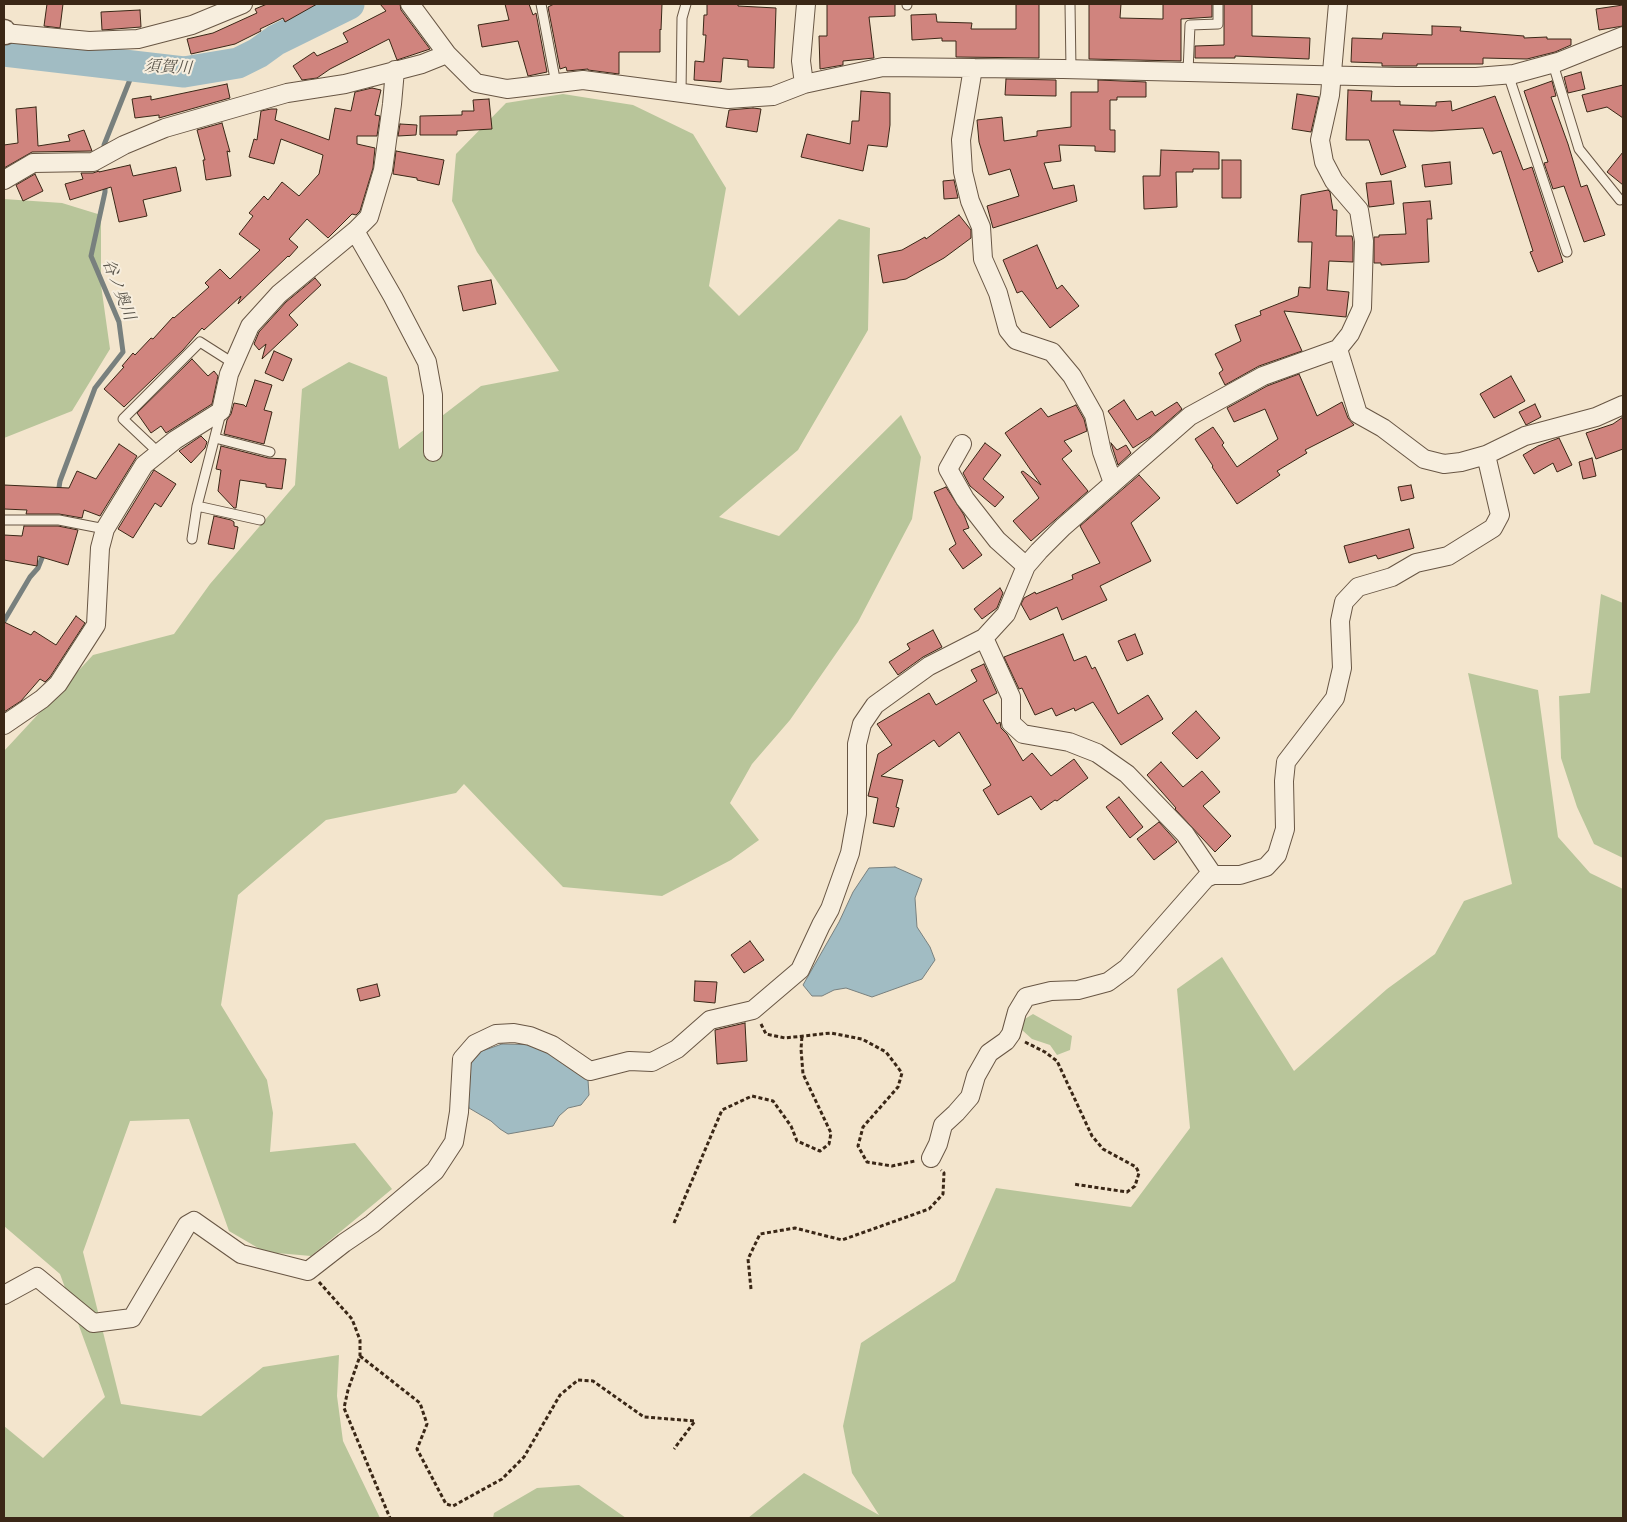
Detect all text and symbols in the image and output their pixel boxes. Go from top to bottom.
water label: 須賀川 [144,57,192,79]
water label: 谷ノ奥川 [98,257,138,323]

